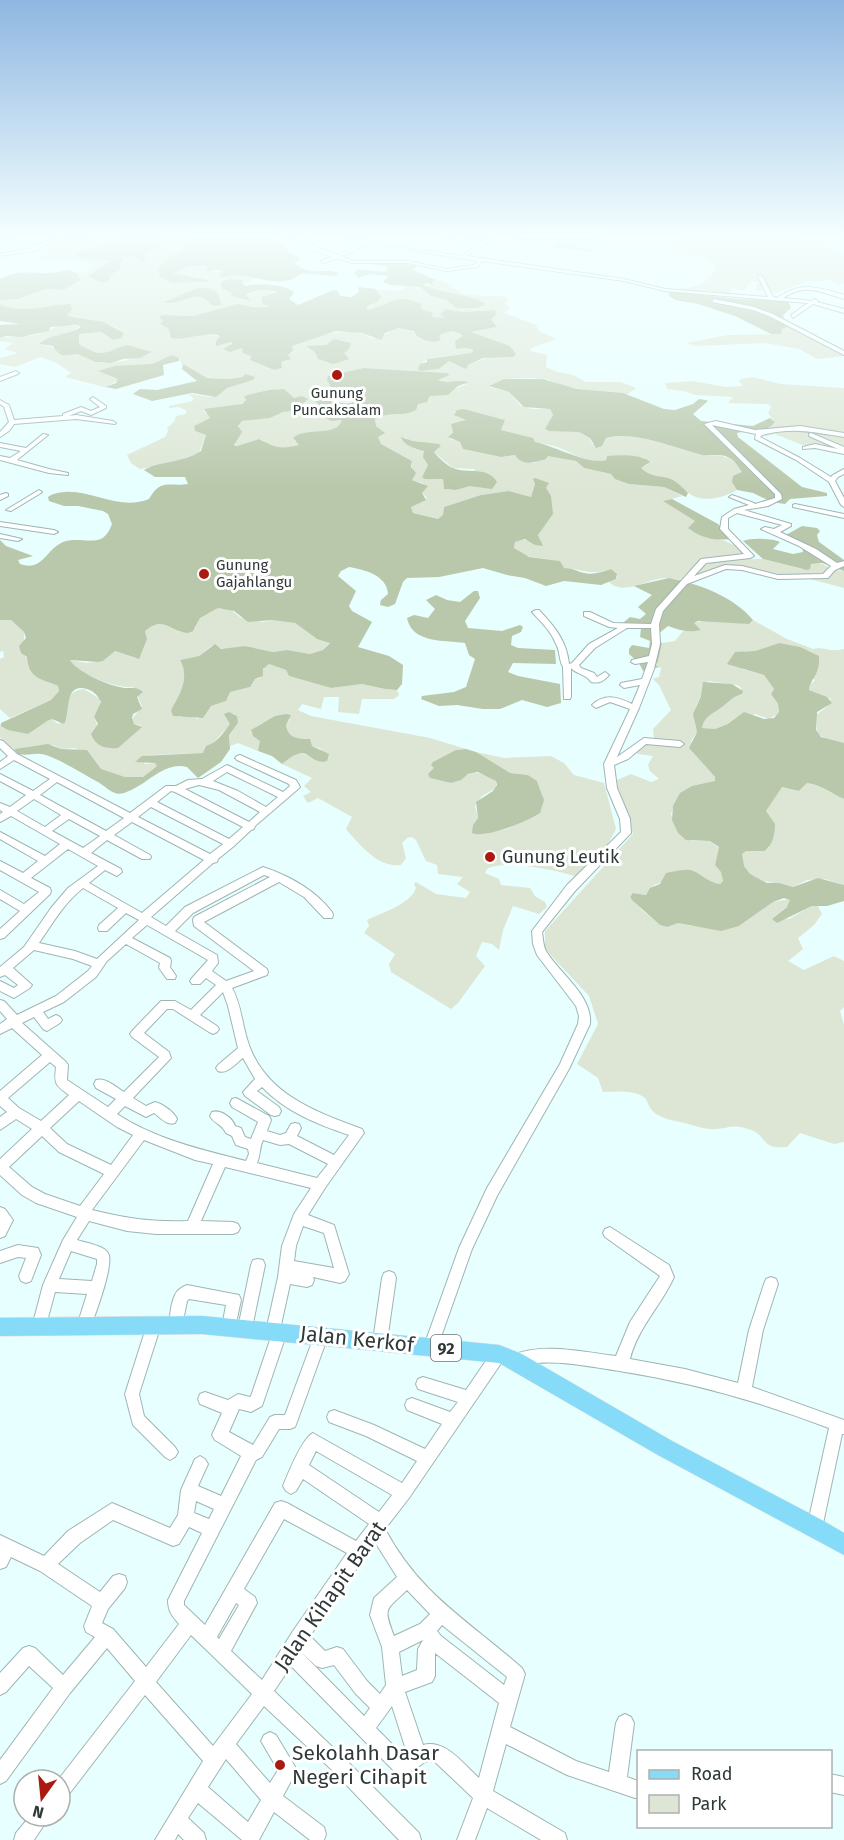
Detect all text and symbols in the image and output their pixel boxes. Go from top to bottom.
marker: Gunung Puncaksalam [330,368,344,382]
place label: Gunung Puncaksalam [293,384,381,419]
place label: Gunung Gajahlangu [216,556,292,591]
marker: Gunung Gajahlangu [197,567,211,581]
place label: Gunung Leutik [502,846,620,868]
marker: Gunung Leutik [483,850,497,864]
street label: Jalan Kerkof [299,1320,417,1358]
road number: 92 [431,1335,461,1361]
street label: Jalan Kihapit Barat [269,1516,392,1676]
place label: Sekolahh Dasar Negeri Cihapit [292,1740,439,1790]
legend [637,1750,832,1828]
marker: Sekolahh Dasar Negeri Cihapit [273,1758,287,1772]
text: Road [691,1763,733,1785]
north arrow [12,1768,72,1828]
text: Park [691,1793,727,1815]
text: N [31,1801,46,1823]

